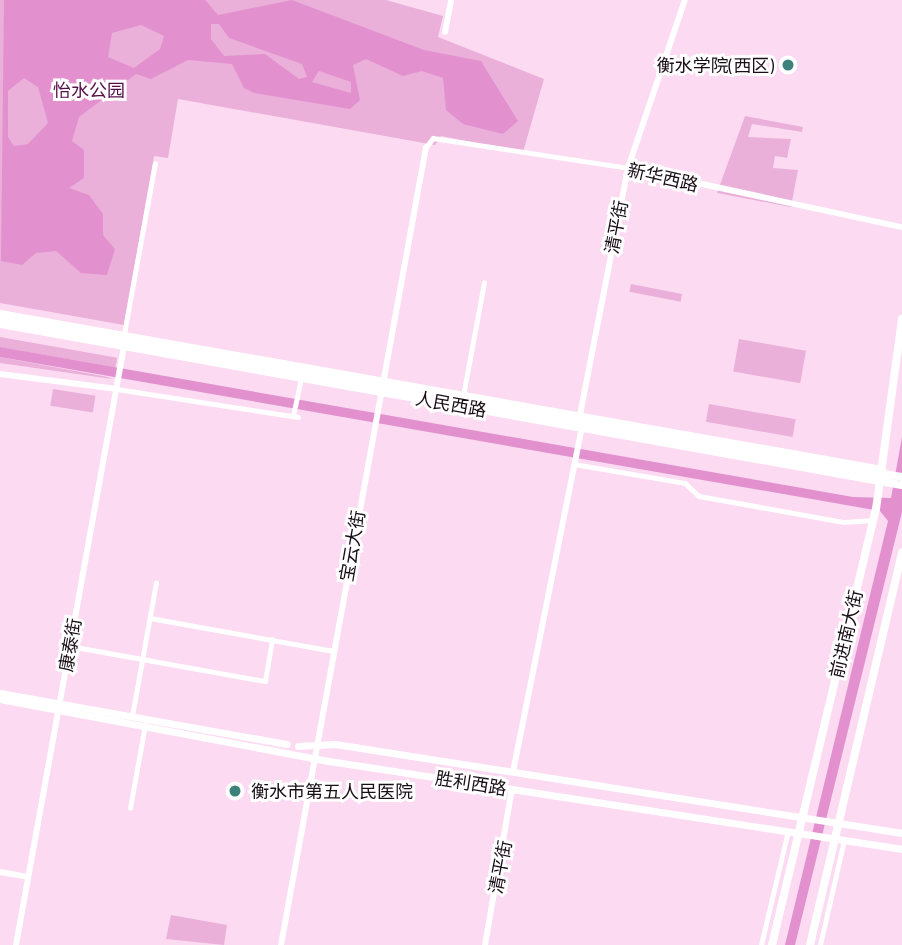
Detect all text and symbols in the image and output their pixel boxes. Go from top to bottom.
place label: 衡水学院(西区) [657,54,774,76]
marker: 衡水学院(西区) [780,57,796,73]
park label: 怡水公园 [53,79,125,101]
street label: 新华西路 [625,158,701,196]
street label: 清平街 [600,198,632,256]
street label: 人民西路 [414,387,488,421]
street label: 宝云大街 [335,509,369,583]
street label: 前进南大街 [825,588,867,680]
street label: 康泰街 [55,617,85,673]
street label: 胜利西路 [434,767,508,799]
place label: 衡水市第五人民医院 [251,780,413,802]
marker: 衡水市第五人民医院 [225,781,245,801]
street label: 清平街 [484,838,516,896]

